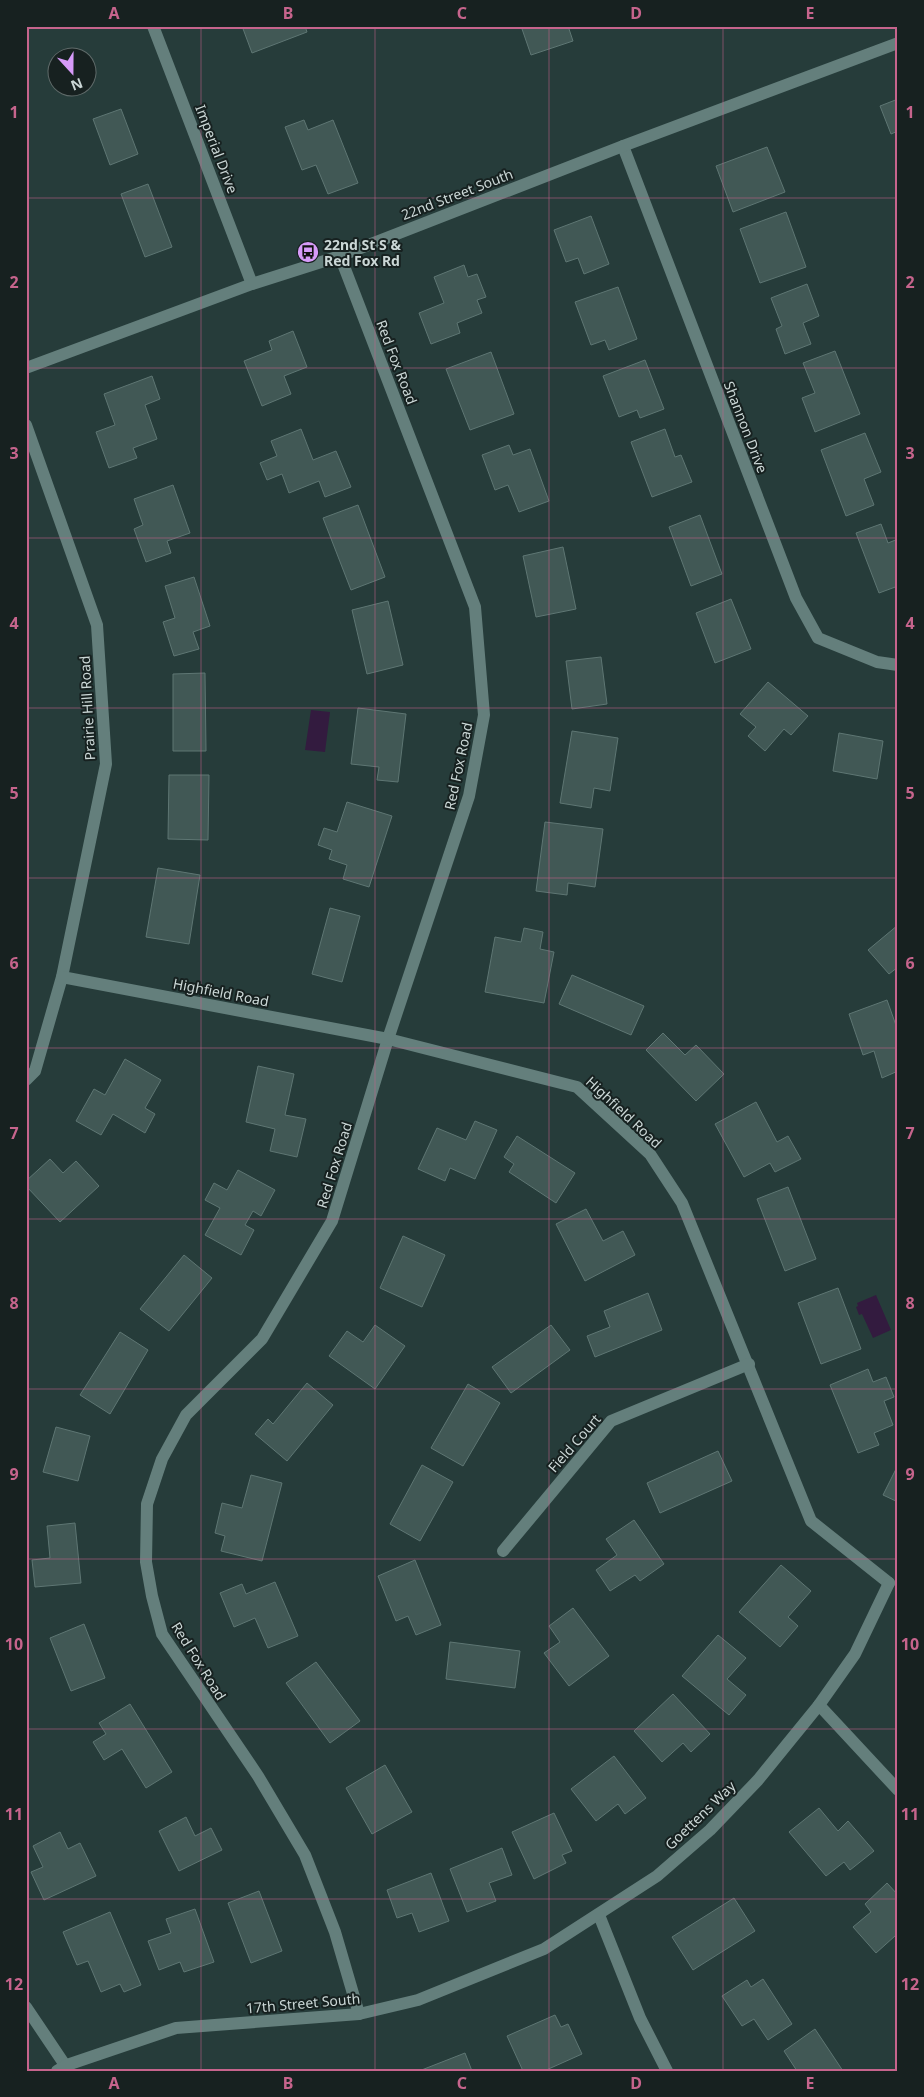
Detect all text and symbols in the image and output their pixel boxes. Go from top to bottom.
text: A [108,2,120,24]
text: B [283,2,293,24]
text: C [457,2,467,24]
text: D [630,2,642,24]
text: E [806,2,815,24]
north arrow [48,48,98,98]
text: N [68,74,86,96]
text: 1 [9,101,19,123]
text: 1 [905,101,915,123]
street label: Imperial Drive [191,102,243,196]
street label: 22nd Street South [398,164,516,224]
place label: 22nd St S & Red Fox Rd [324,235,401,270]
bus stop icon: 22nd St S & Red Fox Rd [296,240,320,264]
text: 2 [9,271,19,293]
text: 2 [905,271,915,293]
street label: Red Fox Road [372,317,422,407]
street label: Shannon Drive [720,378,772,476]
text: 3 [9,442,19,464]
text: 3 [905,442,915,464]
text: 4 [9,612,19,634]
text: 4 [905,612,915,634]
street label: Prairie Hill Road [75,655,99,761]
street label: Red Fox Road [439,720,477,812]
text: 5 [9,782,19,804]
text: 5 [905,782,915,804]
text: 6 [9,952,19,974]
text: 6 [905,952,915,974]
street label: Highfield Road [172,973,270,1011]
street label: Highfield Road [582,1072,666,1152]
street label: Red Fox Road [312,1120,356,1210]
text: 7 [9,1122,19,1144]
text: 7 [905,1122,915,1144]
text: 8 [9,1292,19,1314]
text: 8 [905,1292,915,1314]
street label: Field Court [543,1410,605,1476]
text: 9 [9,1463,19,1485]
text: 9 [905,1463,915,1485]
street label: Red Fox Road [167,1618,231,1704]
text: 10 [5,1633,23,1655]
text: 10 [901,1633,919,1655]
street label: Goettens Way [661,1776,740,1854]
text: 11 [5,1803,23,1825]
text: 11 [901,1803,919,1825]
text: 12 [5,1973,23,1995]
text: 12 [901,1973,919,1995]
street label: 17th Street South [245,1989,361,2017]
text: A [108,2072,120,2094]
text: B [283,2072,293,2094]
text: C [457,2072,467,2094]
text: D [630,2072,642,2094]
text: E [806,2072,815,2094]

